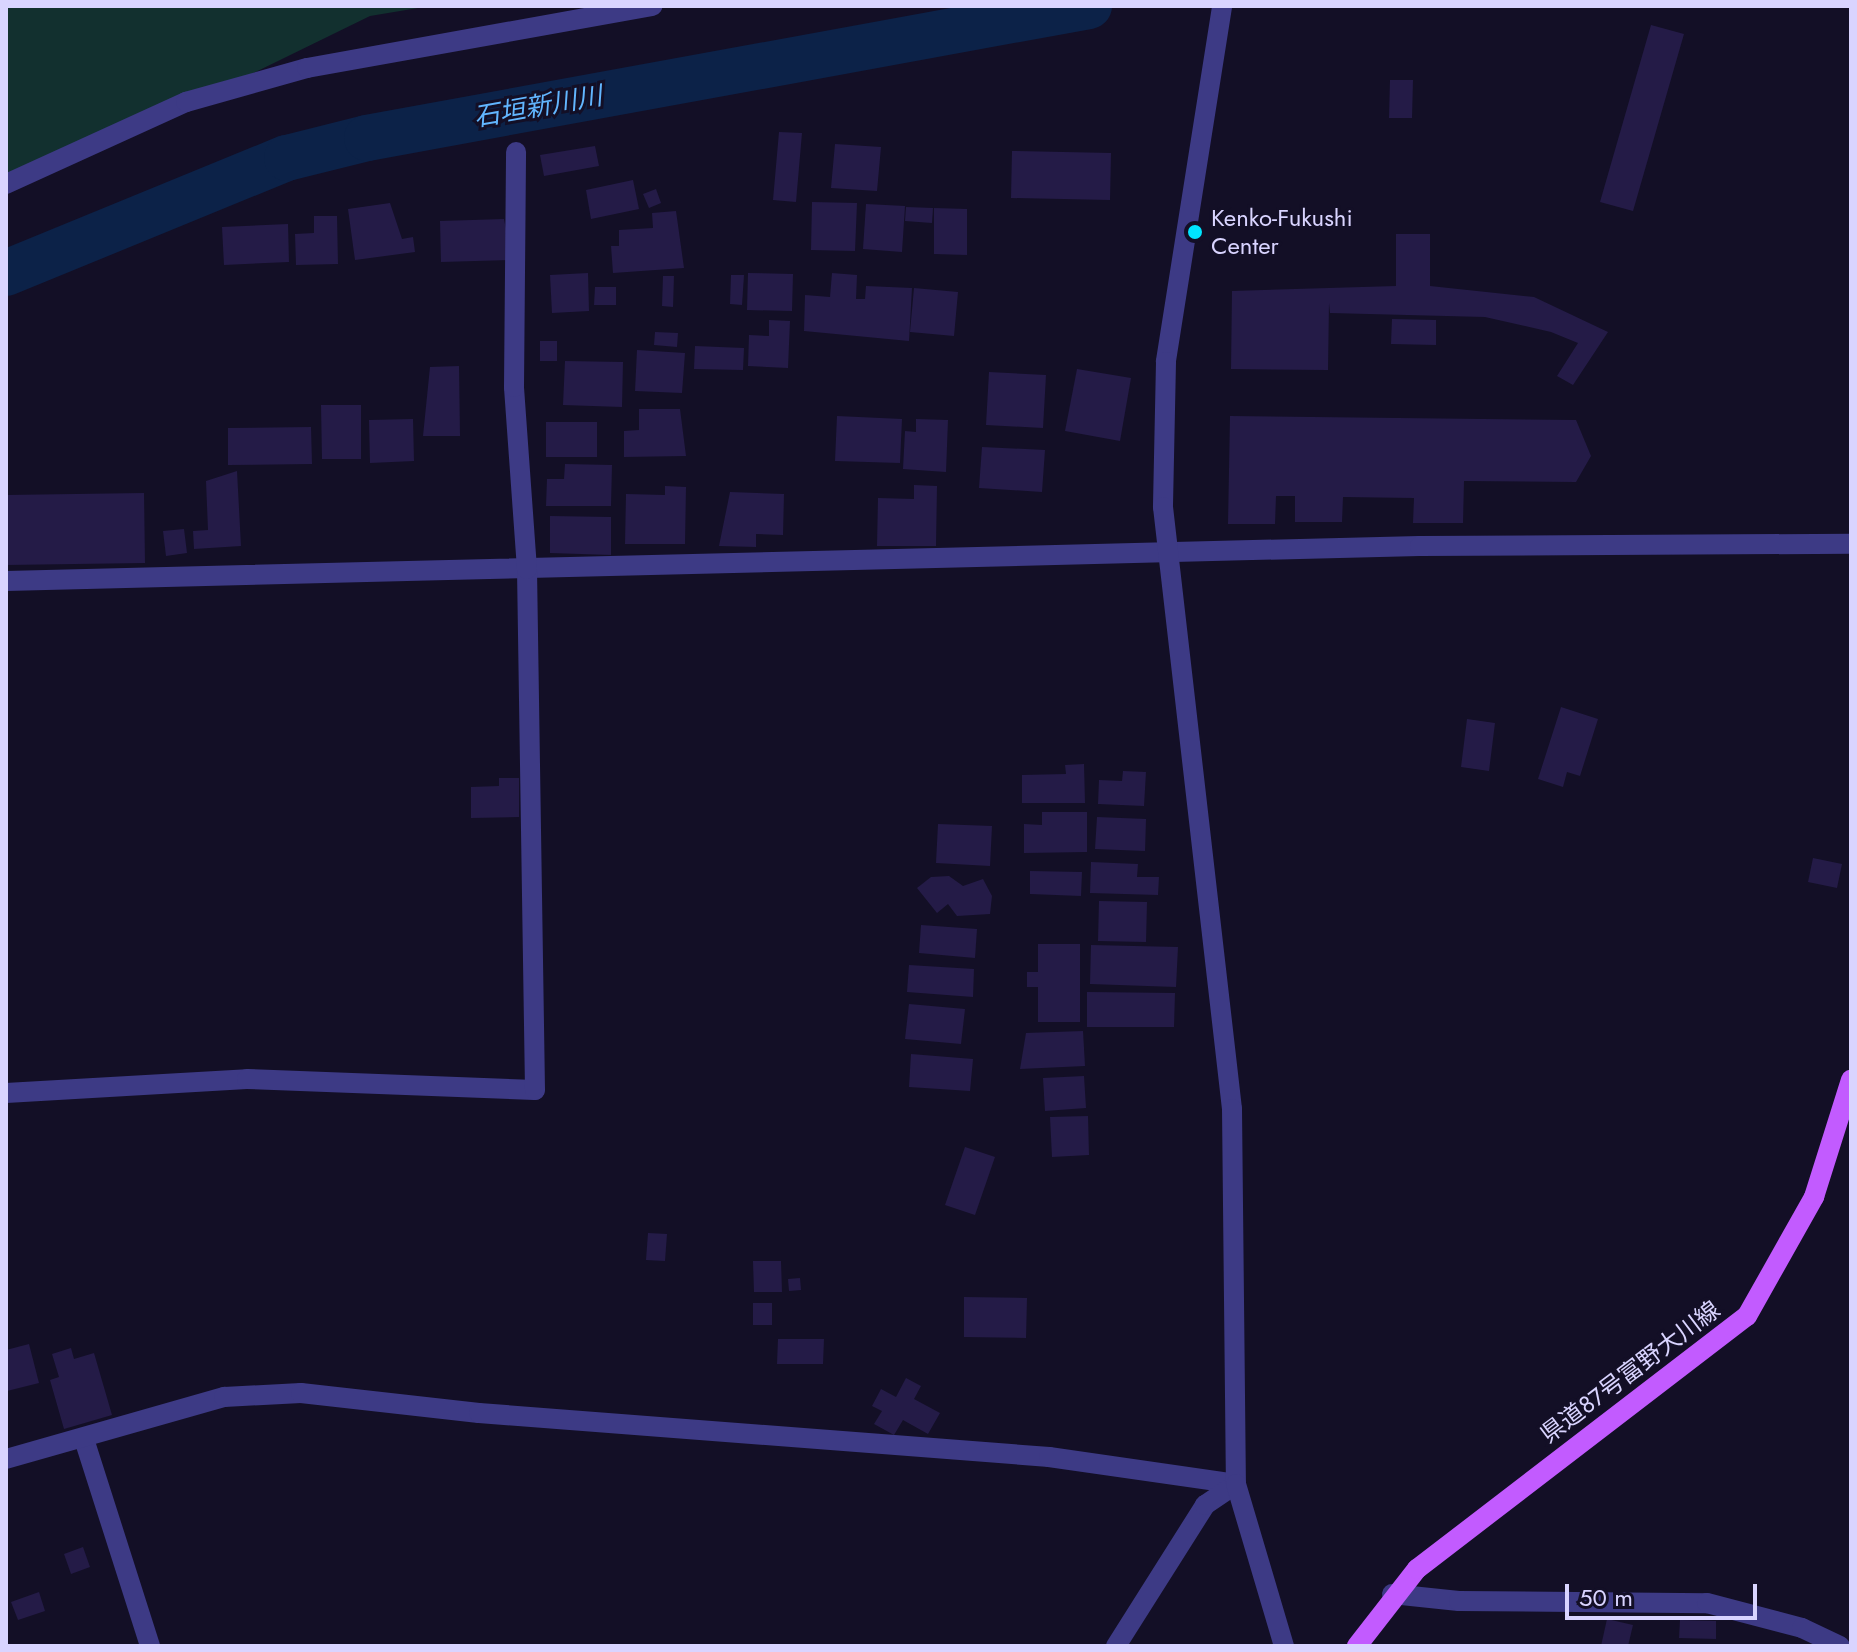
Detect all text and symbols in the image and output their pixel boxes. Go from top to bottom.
water label: 石垣新川川 [471,80,605,134]
place label: Kenko-Fukushi Center [1211,204,1353,260]
marker: Kenko-Fukushi Center [1186,223,1204,241]
street label: 県道87号富野大川線 [1535,1295,1725,1449]
scale bar [1569,1568,1761,1618]
text: 50 m [1579,1580,1633,1615]

